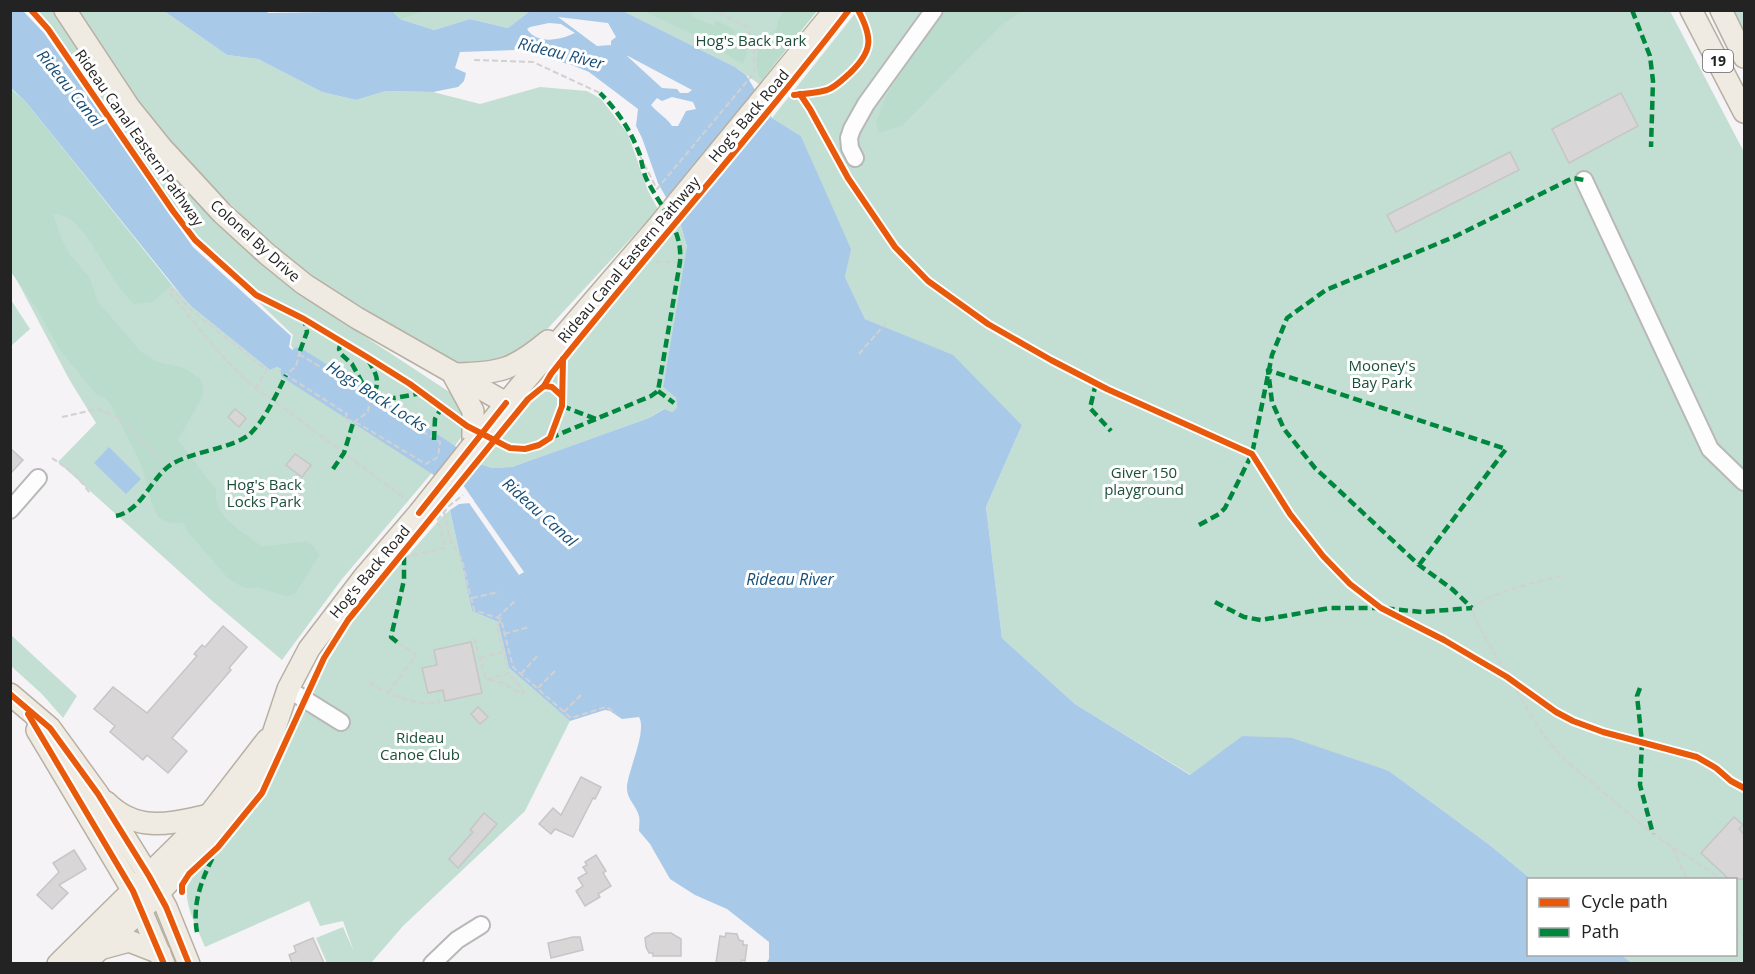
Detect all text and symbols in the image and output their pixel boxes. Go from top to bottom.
park label: Hog's Back Park [696,30,807,50]
water label: Rideau River [516,32,607,74]
water label: Rideau Canal [32,45,109,132]
street label: Rideau Canal Eastern Pathway [71,45,209,230]
road number: 19 [1703,50,1733,72]
street label: Hog's Back Road [704,65,793,166]
street label: Rideau Canal Eastern Pathway [553,172,704,347]
street label: Colonel By Drive [206,195,305,286]
water label: Hogs Back Locks [322,355,432,437]
park label: Mooney's Bay Park [1348,355,1416,392]
park label: Giver 150 playground [1104,462,1184,499]
water label: Rideau Canal [498,473,583,552]
park label: Hog's Back Locks Park [226,474,302,511]
street label: Hog's Back Road [325,521,414,622]
water label: Rideau River [746,568,835,590]
park label: Rideau Canoe Club [380,727,460,764]
legend [1527,878,1737,956]
text: Cycle path [1581,889,1668,913]
text: Path [1581,919,1619,943]

